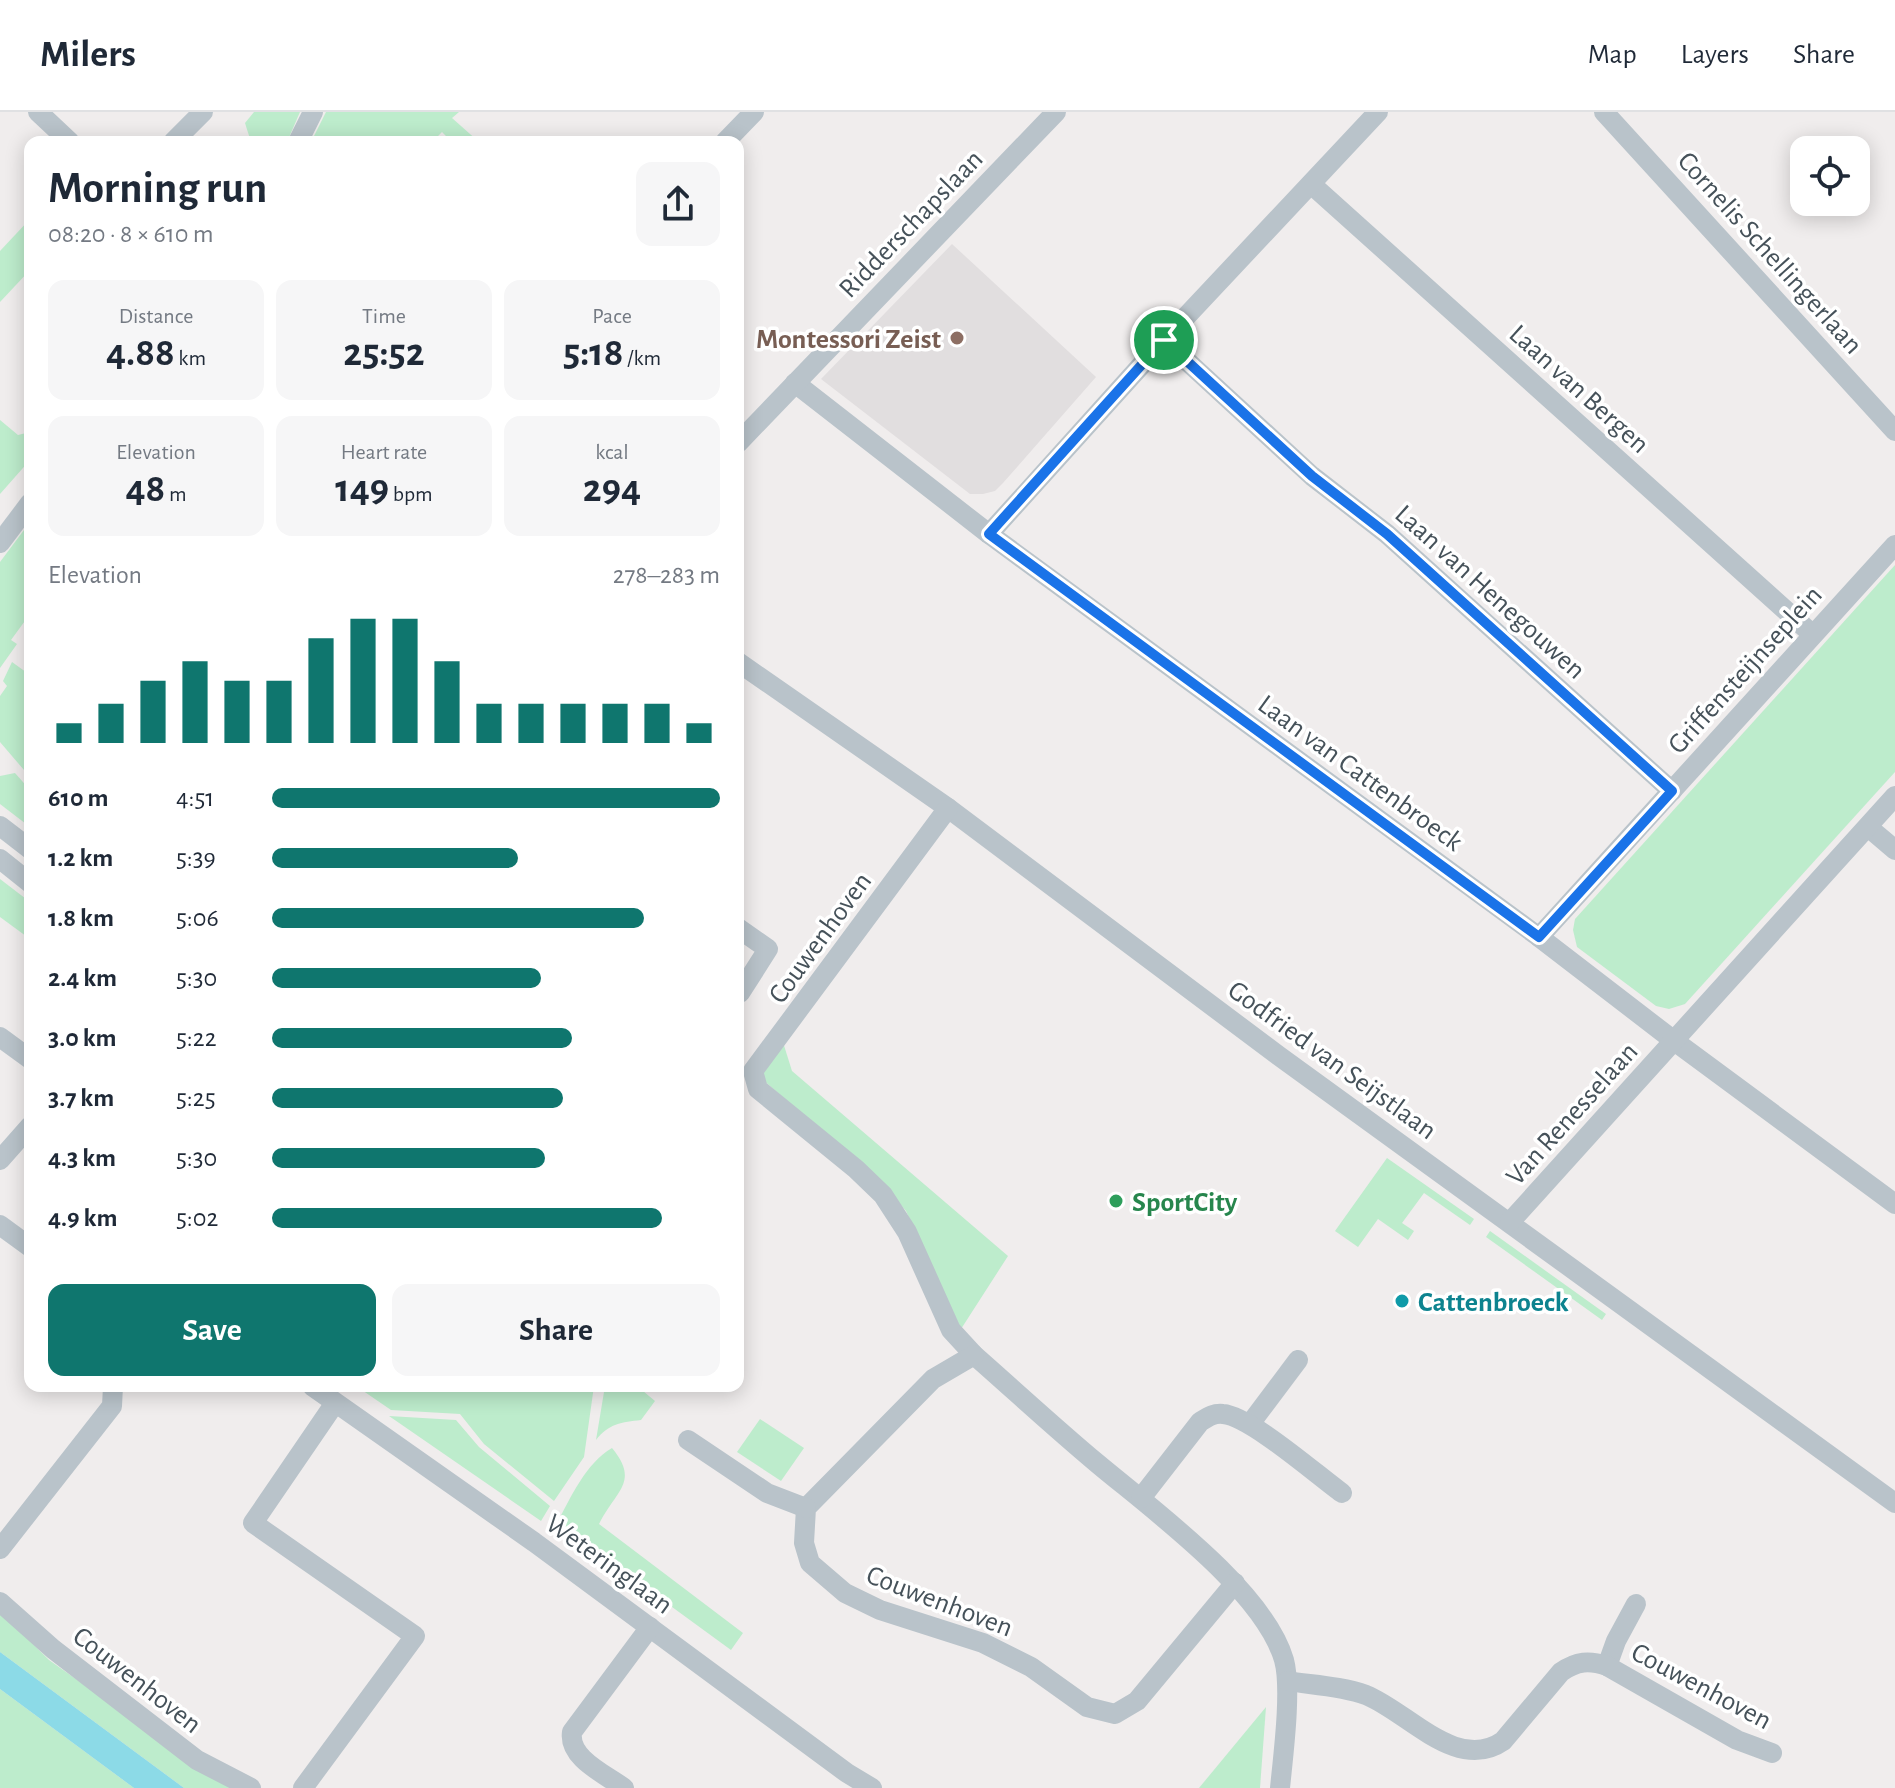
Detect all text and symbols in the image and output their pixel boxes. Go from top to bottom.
text: Milers [40,36,136,74]
text: Map [1588,41,1637,69]
text: Layers [1681,41,1749,69]
text: Share [1793,41,1855,69]
map controls [1790,136,1870,216]
button: locate [1790,136,1870,216]
street label: Ridderschapslaan [834,145,989,304]
street label: Cornelis Schellingerlaan [1672,147,1867,360]
button: share [636,162,720,246]
text: Morning run [48,167,267,211]
text: 08:20 · 8 × 610 m [48,221,213,247]
text: Distance [119,305,193,327]
text: Time [362,305,406,327]
text: Pace [592,305,632,327]
pin [1130,306,1198,374]
icon: arrive [1142,318,1186,362]
street label: Laan van Bergen [1503,320,1654,459]
place label: Montessori Zeist [756,326,942,354]
marker: Montessori Zeist [948,329,966,347]
text: 4.88 [106,333,175,373]
text: 25:52 [343,333,425,373]
text: 5:18 [563,333,623,373]
text: km [175,347,206,369]
text: /km [623,347,661,369]
text: Elevation [116,441,196,463]
text: Heart rate [341,441,427,463]
text: kcal [595,441,629,463]
text: 48 [125,469,165,509]
text: 149 [335,469,389,509]
text: 294 [583,469,641,509]
text: m [165,483,187,505]
text: bpm [389,483,433,505]
street label: Laan van Henegouwen [1389,500,1590,685]
text: Elevation [48,562,142,588]
text: 278–283 m [613,562,720,588]
street label: Griffensteijnseplein [1663,581,1828,760]
street label: Laan van Cattenbroeck [1252,690,1467,857]
text: 610 m [48,785,108,811]
text: 4:51 [176,785,214,811]
text: 1.2 km [48,845,113,871]
text: 5:39 [176,845,216,871]
street label: Couwenhoven [764,868,877,1009]
text: 1.8 km [48,905,114,931]
text: 5:06 [176,905,219,931]
text: 2.4 km [48,965,117,991]
text: 5:30 [176,965,217,991]
street label: Godfried van Seijstlaan [1222,976,1441,1145]
text: 3.0 km [48,1025,116,1051]
text: 5:22 [176,1025,216,1051]
street label: Van Renesselaan [1501,1038,1644,1191]
text: 3.7 km [48,1085,114,1111]
text: 5:25 [176,1085,216,1111]
text: 4.3 km [48,1145,116,1171]
text: 5:30 [176,1145,217,1171]
place label: SportCity [1132,1189,1238,1217]
marker: SportCity [1107,1192,1125,1210]
text: 4.9 km [48,1205,117,1231]
text: 5:02 [176,1205,218,1231]
button: Save [48,1284,376,1376]
button: Share [392,1284,720,1376]
place label: Cattenbroeck [1418,1289,1569,1317]
marker: Cattenbroeck [1393,1292,1411,1310]
street label: Weteringlaan [540,1510,677,1620]
street label: Couwenhoven [862,1561,1016,1643]
street label: Couwenhoven [67,1622,206,1739]
street label: Couwenhoven [1626,1638,1776,1735]

